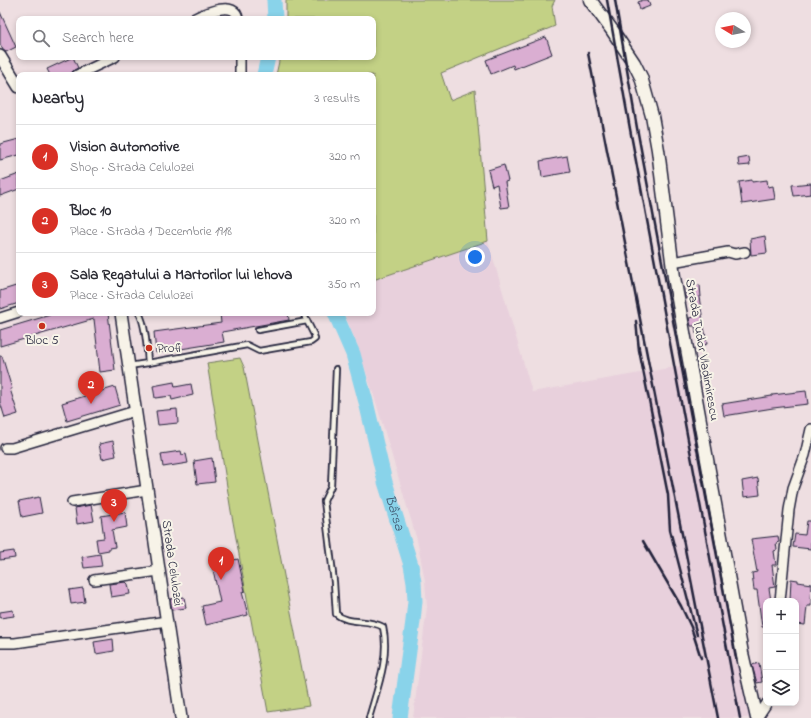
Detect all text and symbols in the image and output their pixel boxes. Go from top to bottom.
north arrow [715,12,751,48]
search box [16,16,376,60]
icon: search [30,27,52,49]
text: Search here [62,27,134,49]
text: Nearby [32,86,84,111]
text: 3 results [314,89,360,108]
text: Vision automotive [70,136,179,158]
text: 1 [43,147,47,166]
text: 320 m [329,147,360,166]
text: Shop · Strada Celulozei [70,158,194,177]
text: Bloc 10 [70,200,111,222]
text: 2 [42,211,48,230]
text: 320 m [329,211,360,230]
text: Place · Strada 1 Decembrie 1918 [70,222,232,241]
your location [465,247,485,267]
text: Sala Regatului a Martorilor lui Iehova [70,264,292,286]
text: 3 [42,275,48,294]
text: 350 m [328,275,360,294]
street label: Strada Tudor Vladimirescu [680,278,724,422]
text: Place · Strada Celulozei [70,286,193,305]
marker: Bloc 5 [37,321,47,331]
place label: Bloc 5 [24,331,59,350]
place label: Profi [157,339,183,358]
marker: Profi [144,343,154,353]
pin: 2 [78,371,104,404]
pin: 3 [101,489,127,522]
water label: Bârsa [379,492,410,534]
street label: Strada Celulozei [157,519,187,607]
pin: 1 [208,547,234,580]
map controls [763,598,799,706]
button: + [763,598,799,634]
button: − [763,634,799,670]
button: layers [763,670,799,706]

